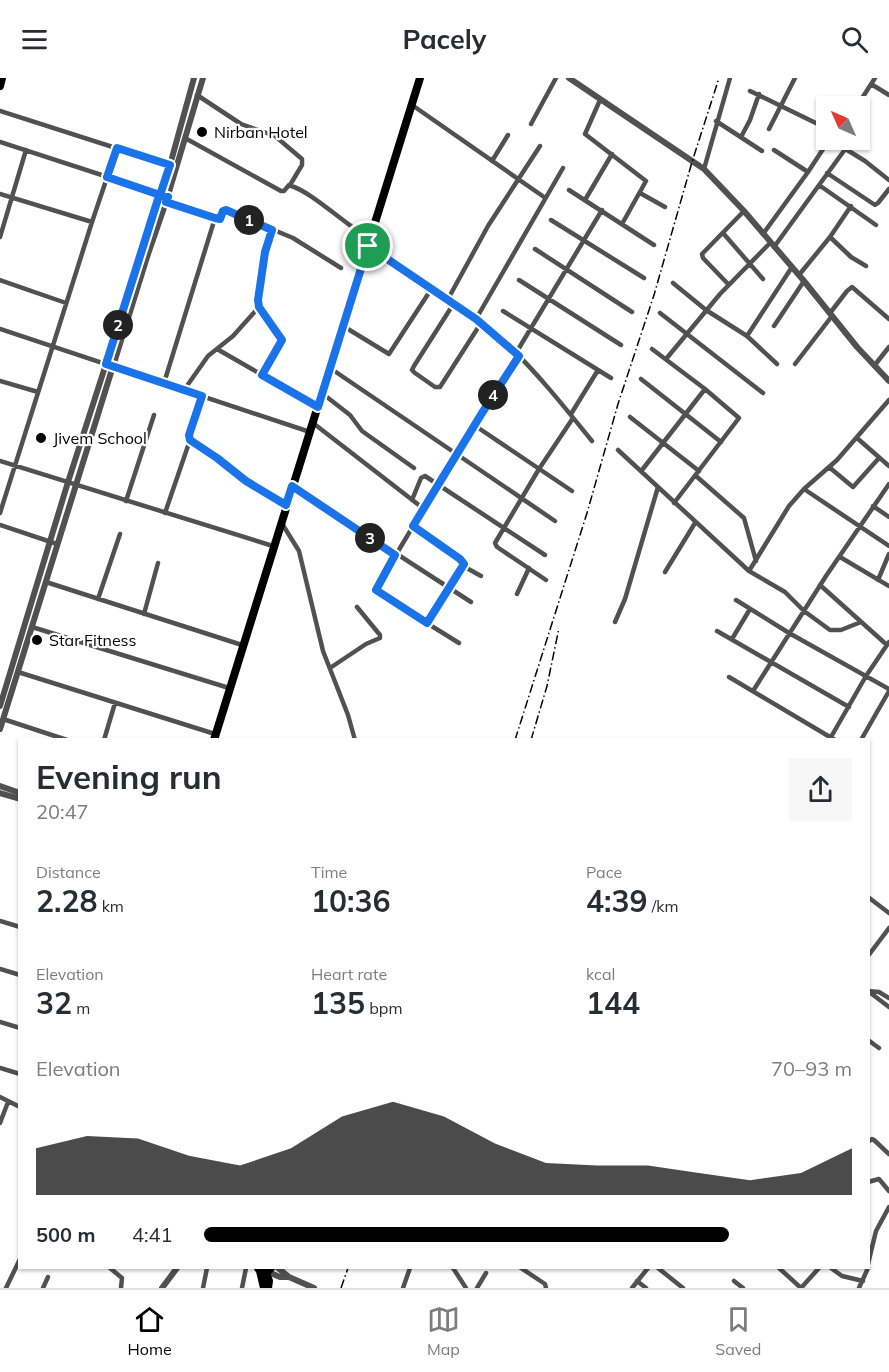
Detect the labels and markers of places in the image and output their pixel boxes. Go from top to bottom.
place label: Nirban Hotel [214,122,308,142]
marker: Nirban Hotel [195,125,209,139]
pin: 1 [234,205,264,235]
pin [342,220,393,271]
pin: 2 [103,310,133,340]
pin: 4 [478,380,508,410]
place label: Jivem School [53,428,147,448]
marker: Jivem School [34,431,48,445]
pin: 3 [355,523,385,553]
place label: Star Fitness [49,630,137,650]
marker: Star Fitness [30,633,44,647]

